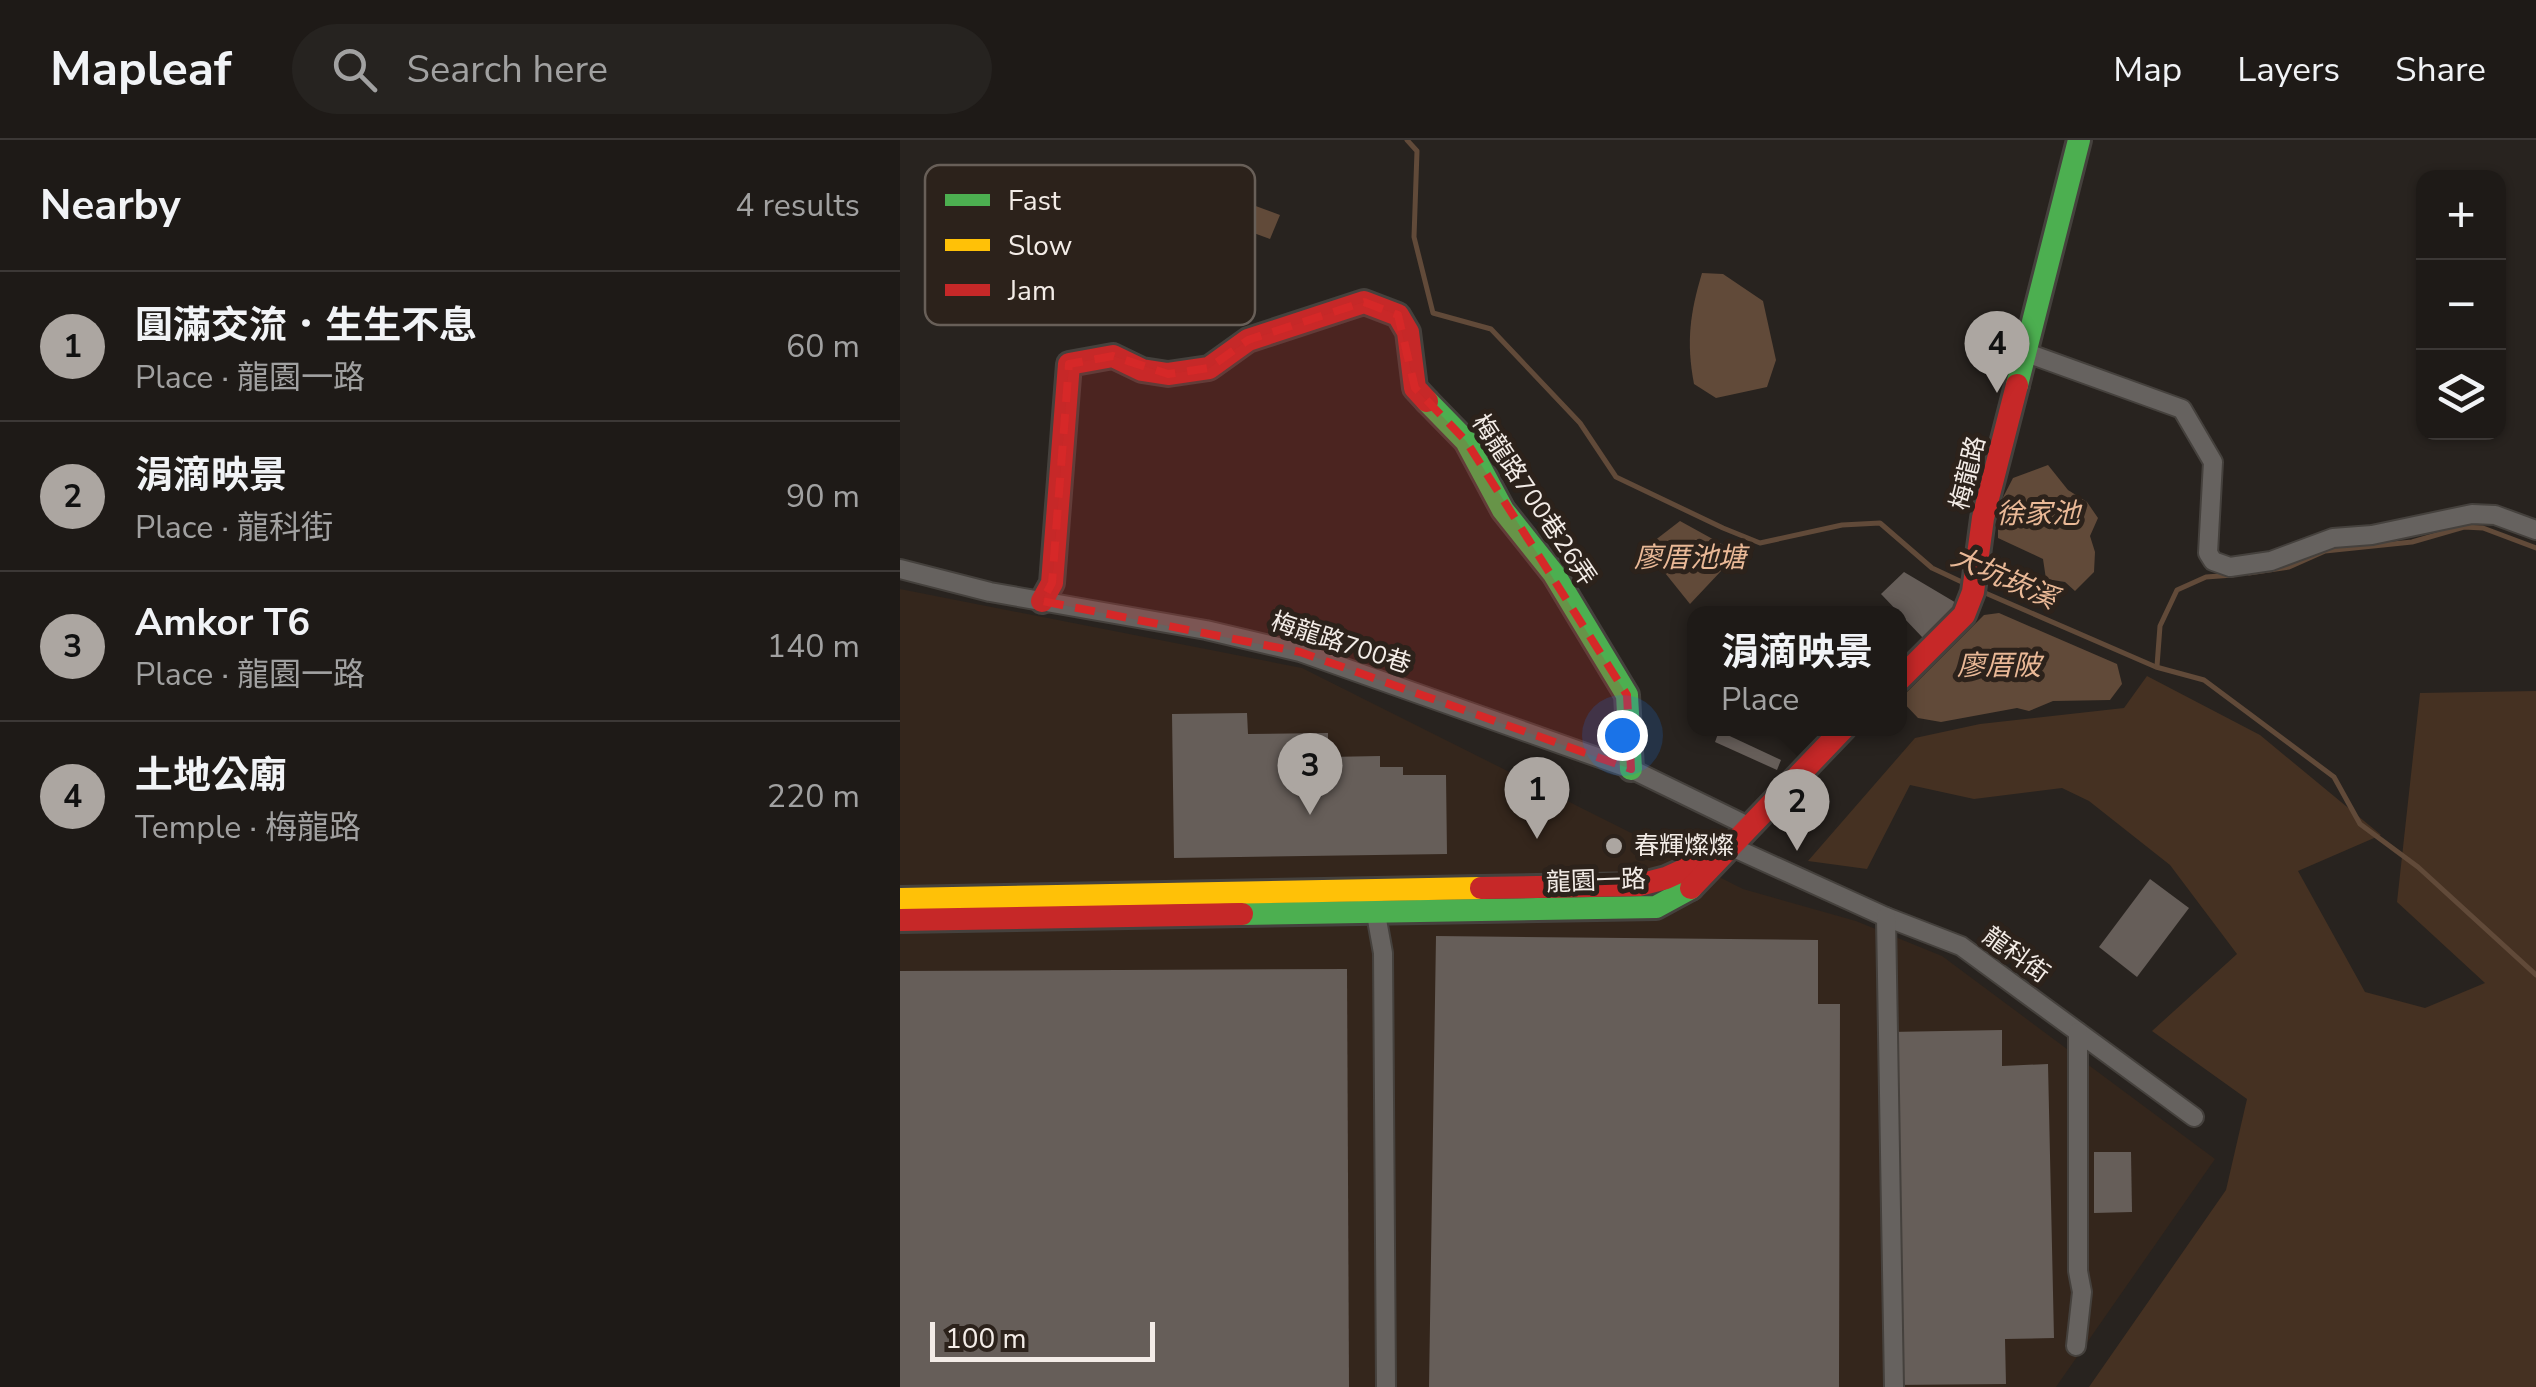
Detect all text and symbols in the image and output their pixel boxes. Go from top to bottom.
search box [292,24,992,114]
text: Mapleaf [50,36,232,102]
icon: search [327,42,382,97]
text: Search here [407,44,608,95]
text: Map [2113,46,2182,93]
text: Layers [2237,46,2340,93]
text: Share [2395,46,2486,93]
legend [925,165,1255,325]
map controls [2416,170,2506,440]
button: + [2416,170,2506,260]
text: Nearby [40,177,181,234]
text: Fast [1008,182,1061,220]
text: 4 results [735,184,860,227]
text: Slow [1008,227,1072,265]
button: − [2416,260,2506,350]
text: Jam [1007,272,1056,310]
text: 圓滿交流．生生不息 [135,300,477,351]
pin: 4 [1964,310,2030,393]
text: 1 [63,325,82,368]
text: 60 m [786,325,860,368]
button: layers [2416,350,2506,440]
text: Place · 龍園一路 [135,356,365,399]
street label: 梅龍路700巷26弄 [1464,408,1604,592]
street label: 梅龍路 [1942,432,1994,514]
text: 涓滴映景 [135,450,287,501]
text: 2 [63,475,82,518]
text: 90 m [786,475,860,518]
water label: 徐家池 [1996,495,2083,533]
text: Place · 龍科街 [135,506,333,549]
water label: 大坑崁溪 [1945,538,2067,620]
water label: 廖厝池塘 [1634,539,1750,577]
text: Amkor T6 [135,597,310,648]
street label: 梅龍路700巷 [1267,604,1415,682]
popup [1687,606,1907,736]
text: 3 [63,625,82,668]
text: 140 m [767,625,860,668]
text: 涓滴映景 [1721,627,1873,678]
water label: 廖厝陂 [1957,647,2045,685]
text: Place · 龍園一路 [135,653,365,696]
text: Place [1721,678,1799,721]
your location [1597,710,1648,761]
pin: 3 [1278,732,1342,815]
text: 土地公廟 [135,750,287,801]
pin: 1 [1504,756,1570,839]
pin: 2 [1764,768,1830,851]
text: 4 [63,775,82,818]
text: 220 m [767,775,860,818]
text: Temple · 梅龍路 [135,806,361,849]
place label: 春輝燦燦 [1634,829,1734,863]
marker: 春輝燦燦 [1603,835,1625,857]
street label: 龍園一路 [1545,862,1647,900]
street label: 龍科街 [1976,919,2056,991]
scale bar [930,1317,1155,1362]
text: 100 m [945,1320,1027,1358]

